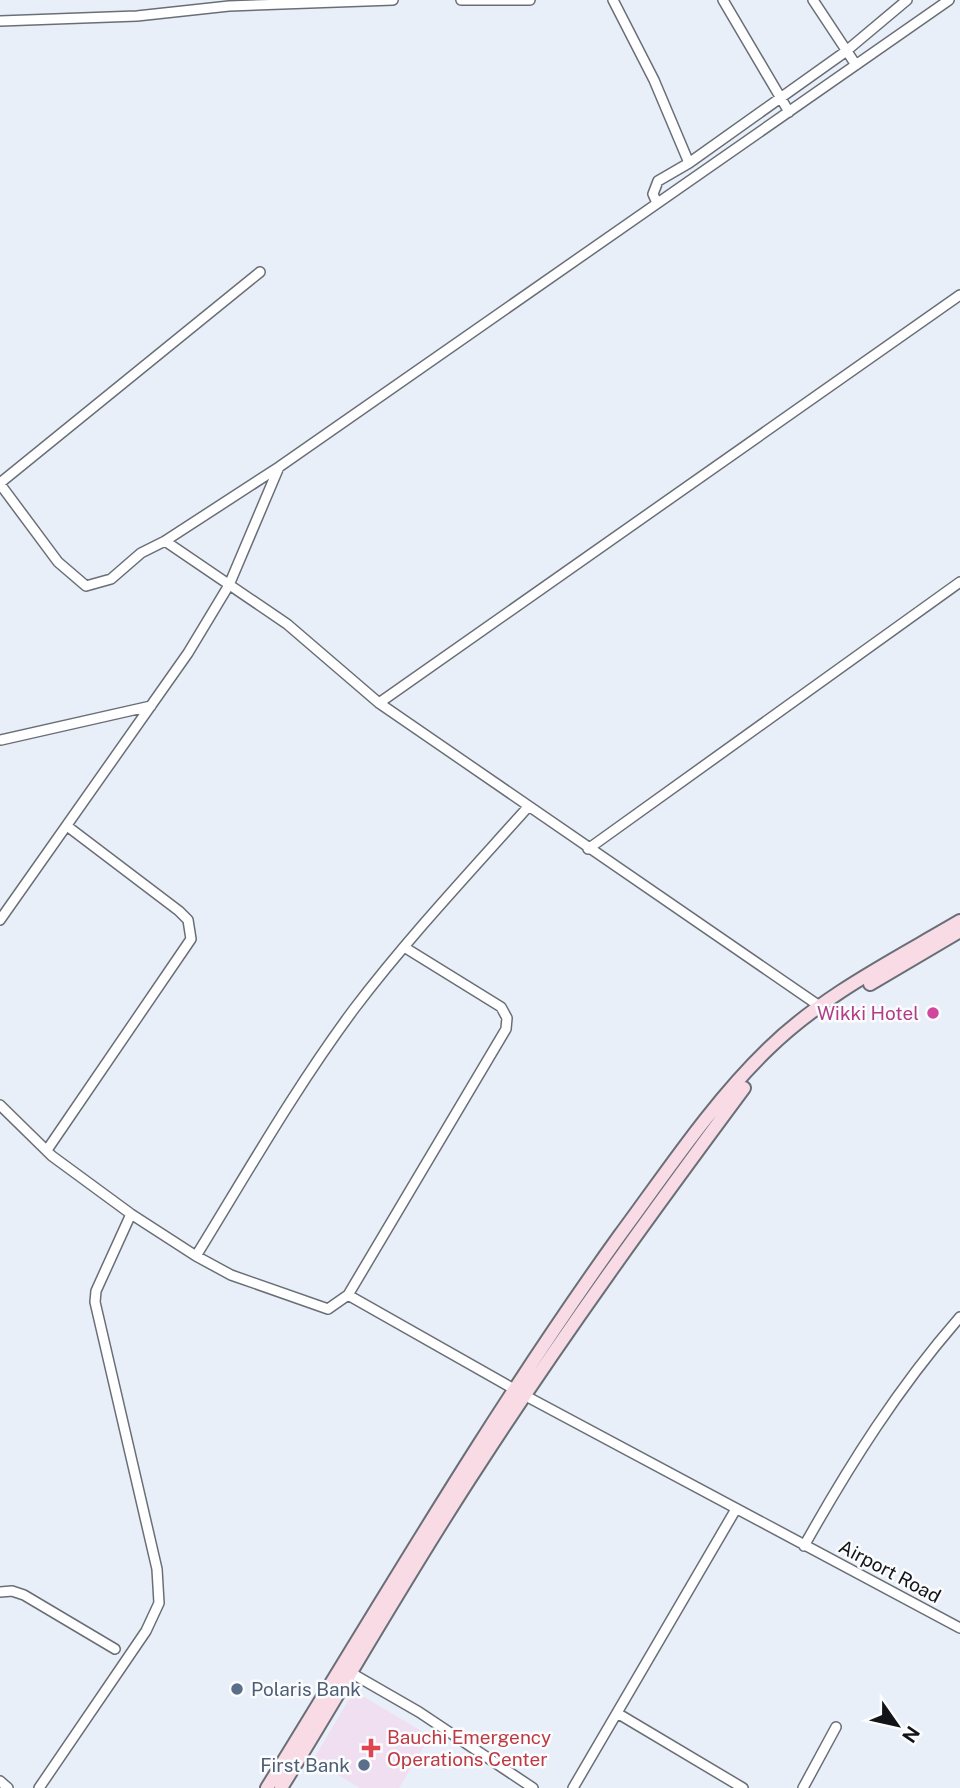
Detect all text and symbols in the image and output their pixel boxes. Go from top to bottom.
place label: Wikki Hotel [817,1002,919,1024]
marker: Wikki Hotel [925,1005,941,1021]
street label: Airport Road [835,1535,945,1607]
place label: Polaris Bank [251,1678,361,1700]
marker: Polaris Bank [229,1681,245,1697]
north arrow [862,1690,932,1760]
text: N [898,1722,924,1747]
place label: Bauchi Emergency Operations Center [387,1726,551,1770]
marker: Bauchi Emergency Operations Center [361,1738,381,1758]
place label: First Bank [260,1754,350,1776]
marker: First Bank [356,1757,372,1773]

